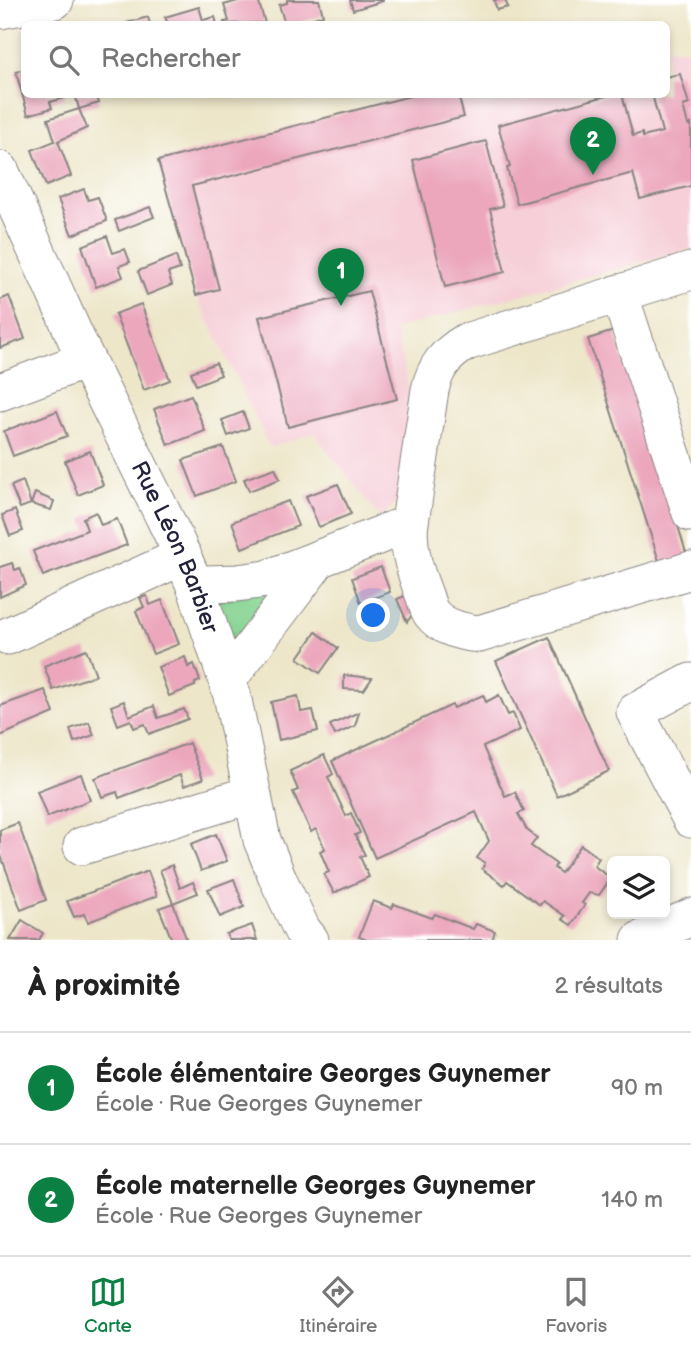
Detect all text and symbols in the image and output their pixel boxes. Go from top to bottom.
search box [21,21,670,98]
icon: search [45,41,83,79]
text: Rechercher [101,44,240,75]
pin: 2 [570,117,616,175]
pin: 1 [318,248,364,306]
street label: Rue Léon Barbier [125,457,224,637]
your location [356,598,390,632]
map controls [607,856,670,919]
button: layers [607,856,670,919]
text: À proximité [28,968,180,1004]
text: 2 résultats [555,972,663,1000]
text: École élémentaire Georges Guynemer [95,1059,551,1090]
text: 1 [46,1074,56,1102]
text: 90 m [611,1074,663,1102]
text: École · Rue Georges Guynemer [95,1090,422,1118]
text: École maternelle Georges Guynemer [95,1171,535,1202]
text: 2 [44,1186,58,1214]
text: 140 m [601,1186,663,1214]
text: École · Rue Georges Guynemer [95,1202,422,1230]
tab: Carte [84,1273,132,1338]
tab: Itinéraire [300,1273,377,1338]
tab: Favoris [545,1273,607,1338]

